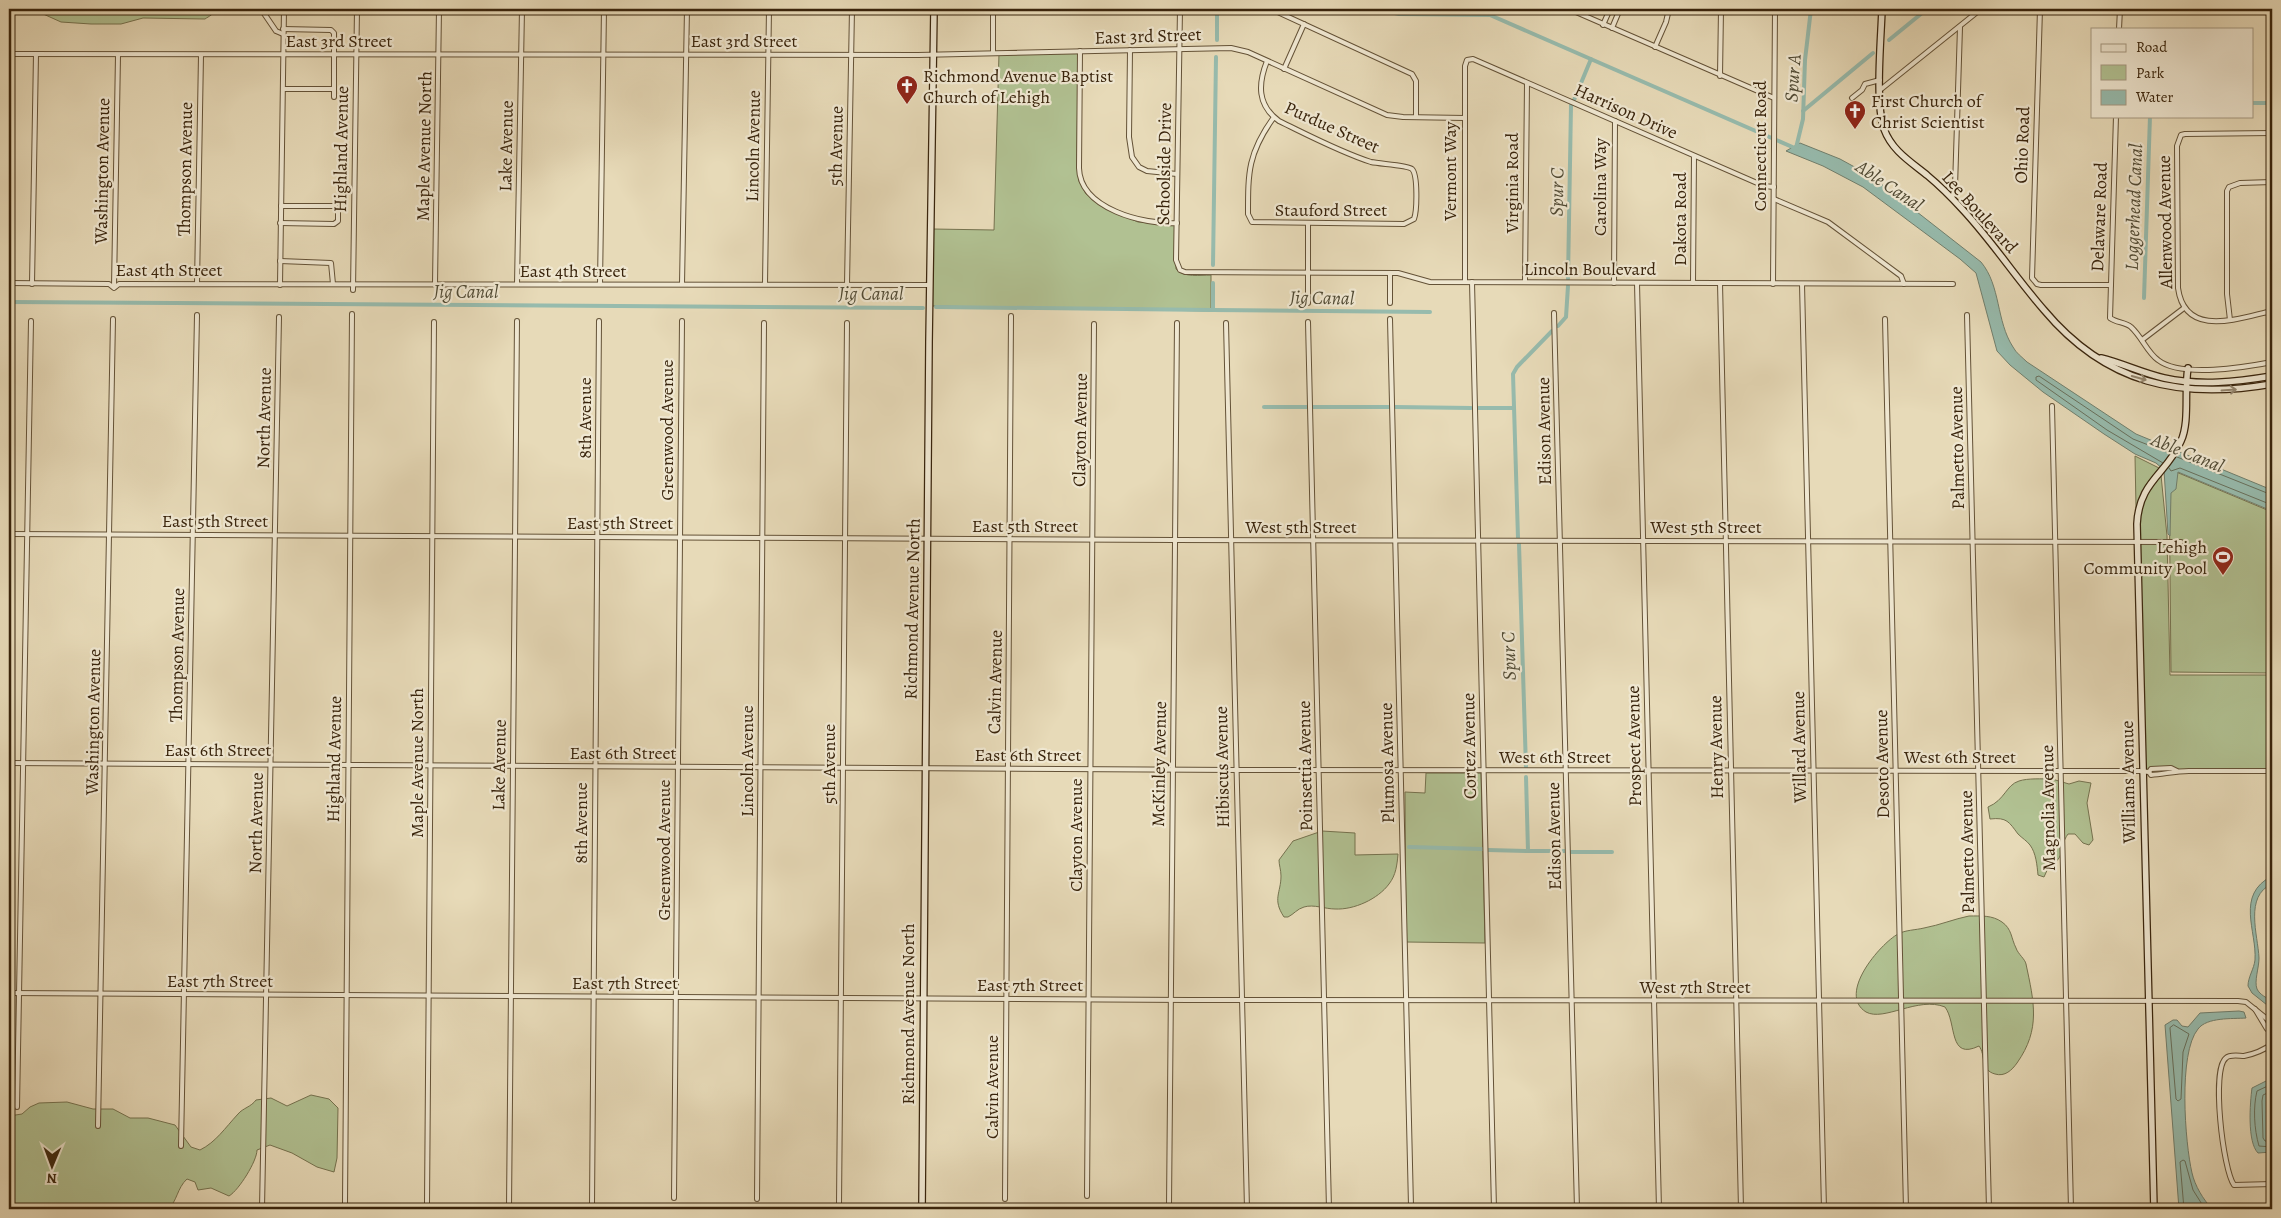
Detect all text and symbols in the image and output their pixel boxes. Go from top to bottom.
street label: East 3rd Street [1094,22,1202,50]
legend [2091,28,2254,118]
street label: East 3rd Street [285,29,393,53]
street label: East 3rd Street [690,29,798,53]
text: Road [2136,37,2168,57]
water label: Spur A [1778,53,1808,103]
text: Park [2136,63,2165,83]
place label: Richmond Avenue Baptist Church of Lehigh [923,64,1113,109]
street label: Maple Avenue North [411,70,437,221]
church icon: Richmond Avenue Baptist Church of Lehigh [895,74,919,105]
street label: Harrison Drive [1571,78,1681,144]
street label: Connecticut Road [1748,80,1772,211]
street label: Highland Avenue [328,86,354,212]
text: Water [2135,87,2173,107]
place label: First Church of Christ Scientist [1871,89,1985,134]
street label: Lincoln Avenue [740,90,766,202]
street label: Purdue Street [1281,95,1383,159]
street label: Washington Avenue [89,98,115,245]
church icon: First Church of Christ Scientist [1843,99,1867,130]
street label: Lake Avenue [493,100,519,192]
street label: Thompson Avenue [172,102,198,236]
street label: Schoolside Drive [1151,102,1177,226]
street label: 5th Avenue [823,106,849,186]
street label: Ohio Road [2009,106,2035,184]
street label: Vermont Way [1438,120,1462,222]
street label: Virginia Road [1500,132,1524,234]
street label: Carolina Way [1588,137,1612,236]
water label: Loggerhead Canal [2119,143,2149,271]
water label: Able Canal [1850,153,1929,218]
street label: Allenwood Avenue [2152,155,2178,290]
street label: Delaware Road [2085,161,2113,272]
street label: Lee Boulevard [1937,166,2024,259]
water label: Spur C [1544,167,1570,217]
street label: Dakota Road [1668,172,1692,266]
street label: Stauford Street [1275,198,1387,222]
street label: Lincoln Boulevard [1524,257,1657,281]
street label: East 4th Street [116,258,223,282]
street label: East 4th Street [520,259,627,283]
water label: Jig Canal [433,279,499,305]
water label: Jig Canal [838,281,904,307]
water label: Jig Canal [1288,284,1355,312]
street label: Greenwood Avenue [655,359,679,501]
street label: North Avenue [251,367,277,469]
street label: Clayton Avenue [1067,373,1093,487]
one-way arrow [2131,374,2147,384]
street label: 8th Avenue [573,377,597,459]
street label: Edison Avenue [1531,377,1557,485]
street label: Palmetto Avenue [1944,386,1970,510]
one-way arrow [2220,386,2236,395]
water label: Able Canal [2146,426,2228,479]
street label: East 5th Street [162,509,268,533]
street label: East 5th Street [567,511,673,535]
street label: East 5th Street [972,514,1078,538]
street label: West 5th Street [1244,515,1357,539]
street label: West 5th Street [1649,515,1762,539]
street label: Richmond Avenue North [898,518,926,700]
place label: Lehigh Community Pool [2084,535,2208,580]
sports icon: Lehigh Community Pool [2211,545,2235,576]
street label: Thompson Avenue [164,588,190,722]
street label: Calvin Avenue [982,630,1008,734]
water label: Spur C [1495,630,1523,681]
street label: Washington Avenue [80,649,106,796]
street label: Prospect Avenue [1621,685,1647,807]
street label: Maple Avenue North [405,688,429,838]
street label: Willard Avenue [1786,691,1812,804]
street label: Cortez Avenue [1456,693,1482,799]
street label: Henry Avenue [1703,695,1729,799]
street label: Highland Avenue [321,696,347,822]
street label: Poinsettia Avenue [1292,700,1318,832]
street label: McKinley Avenue [1146,701,1172,827]
street label: Plumosa Avenue [1374,702,1400,824]
street label: Lincoln Avenue [735,705,759,817]
street label: Hibiscus Avenue [1209,706,1235,828]
street label: Desoto Avenue [1869,709,1895,819]
street label: Lake Avenue [486,719,512,811]
street label: Williams Avenue [2115,720,2141,845]
street label: 5th Avenue [817,724,841,804]
street label: East 6th Street [164,738,272,762]
street label: East 6th Street [569,741,677,765]
street label: East 6th Street [974,743,1082,767]
street label: West 6th Street [1498,745,1611,769]
street label: West 6th Street [1903,745,2016,769]
street label: Magnolia Avenue [2035,745,2061,871]
street label: North Avenue [243,772,269,874]
street label: Clayton Avenue [1064,778,1088,892]
street label: Greenwood Avenue [652,779,676,921]
street label: 8th Avenue [569,782,593,864]
street label: Edison Avenue [1541,782,1567,890]
street label: Palmetto Avenue [1954,790,1980,914]
street label: Richmond Avenue North [896,923,920,1105]
street label: East 7th Street [167,969,273,993]
street label: East 7th Street [572,971,678,995]
street label: East 7th Street [977,973,1083,997]
street label: West 7th Street [1638,975,1751,999]
street label: Calvin Avenue [980,1035,1004,1139]
north arrow [28,1140,78,1190]
text: N [47,1169,57,1188]

